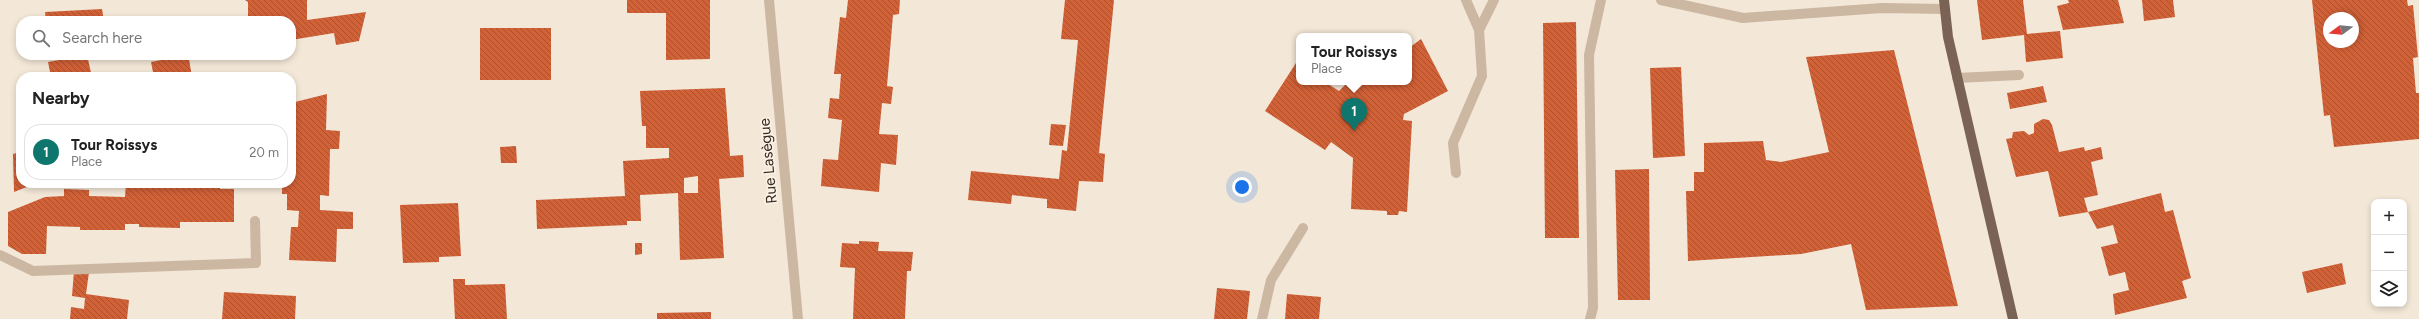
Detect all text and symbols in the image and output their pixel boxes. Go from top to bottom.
north arrow [2323,12,2359,48]
search box [16,16,296,60]
icon: search [30,27,52,49]
text: Search here [62,29,142,47]
popup [1296,33,1412,85]
text: Tour Roissys [1311,43,1397,61]
text: Place [1311,61,1342,76]
text: Nearby [32,88,90,108]
pin: 1 [1341,98,1367,131]
street label: Rue Lasègue [755,118,781,204]
text: Tour Roissys [71,136,157,154]
text: 1 [43,145,49,160]
text: 20 m [249,145,279,160]
text: Place [71,154,102,169]
your location [1232,177,1252,197]
map controls [2371,199,2407,307]
button: + [2371,199,2407,235]
button: − [2371,235,2407,271]
button: layers [2371,271,2407,307]

